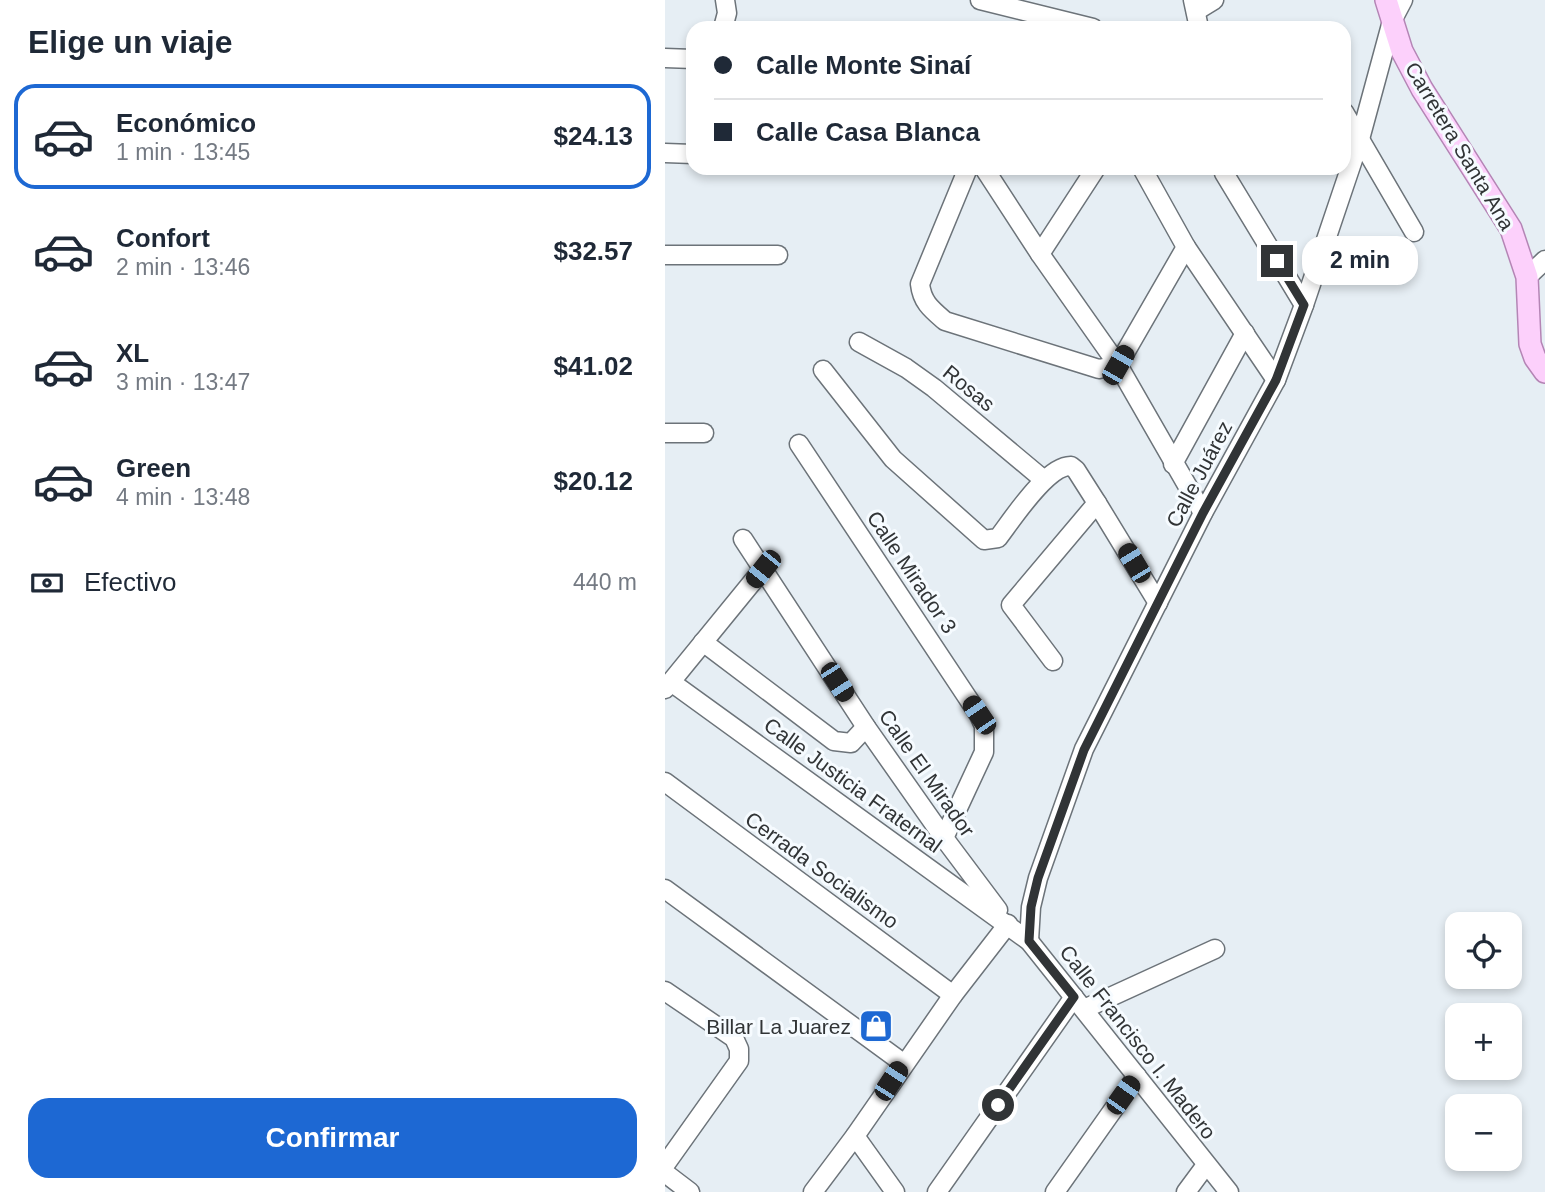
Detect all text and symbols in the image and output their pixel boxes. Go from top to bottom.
text: Elige un viaje [28,24,233,60]
text: Calle Monte Sinaí [756,50,971,80]
street label: Carretera Santa Ana [1401,58,1519,234]
icon: car [32,105,95,168]
text: Económico [116,108,256,138]
text: Calle Casa Blanca [756,117,980,147]
text: $24.13 [553,121,633,151]
text: 1 min · 13:45 [116,139,250,165]
icon: car [32,220,95,283]
text: Confort [116,223,210,253]
text: $32.57 [553,236,633,266]
callout: 2 min [1301,236,1417,286]
route end [1261,245,1293,277]
text: 2 min [1330,247,1390,273]
text: 2 min · 13:46 [116,254,250,280]
icon: car [32,335,95,398]
text: XL [116,338,149,368]
car [1099,342,1138,388]
text: $41.02 [553,351,633,381]
street label: Rosas [939,360,999,416]
text: 3 min · 13:47 [116,369,250,395]
street label: Calle Juárez [1161,417,1237,531]
icon: car [32,450,95,513]
text: Green [116,453,191,483]
text: $20.12 [553,466,633,496]
text: 4 min · 13:48 [116,484,250,510]
street label: Calle Mirador 3 [863,507,961,637]
car [1115,540,1154,586]
car [742,546,785,592]
icon: cash [28,564,66,602]
text: Efectivo [84,567,177,597]
text: 440 m [573,569,637,595]
car [817,659,858,705]
car [959,692,1000,738]
street label: Calle El Mirador [875,705,979,841]
street label: Calle Justicia Fraternal [760,713,946,857]
street label: Cerrada Socialismo [741,807,903,933]
map controls [1445,912,1522,1171]
button: locate [1445,912,1522,989]
street label: Calle Francisco I. Madero [1055,941,1221,1143]
button: + [1445,1003,1522,1080]
shop icon: Billar La Juarez [857,1007,895,1045]
place label: Billar La Juarez [706,1015,851,1038]
car [871,1058,912,1104]
car [1103,1072,1144,1118]
route start [982,1089,1014,1121]
button: − [1445,1094,1522,1171]
button: Confirmar [28,1098,637,1178]

